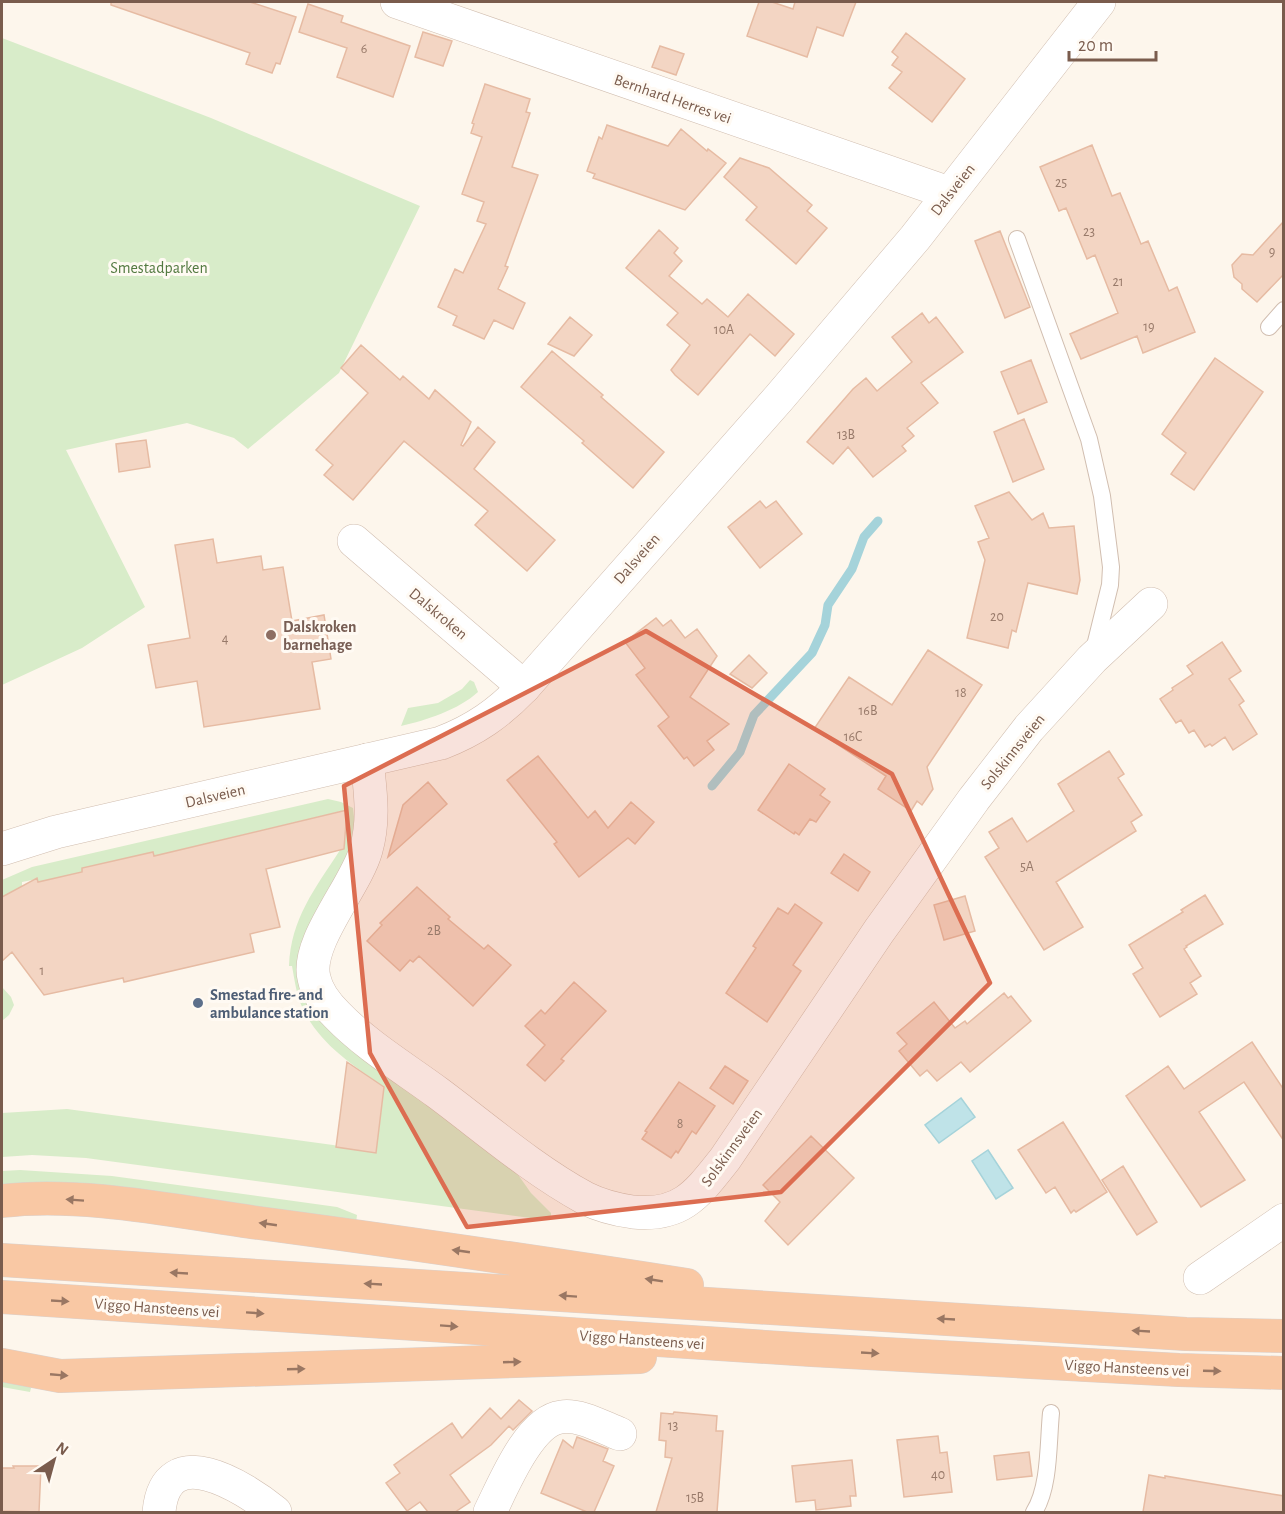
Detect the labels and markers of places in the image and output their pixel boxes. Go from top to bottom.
place label: Dalskroken barnehage [283,619,357,653]
marker: Dalskroken barnehage [264,628,278,642]
place label: Smestad fire- and ambulance station [210,987,329,1021]
marker: Smestad fire- and ambulance station [191,996,205,1010]

